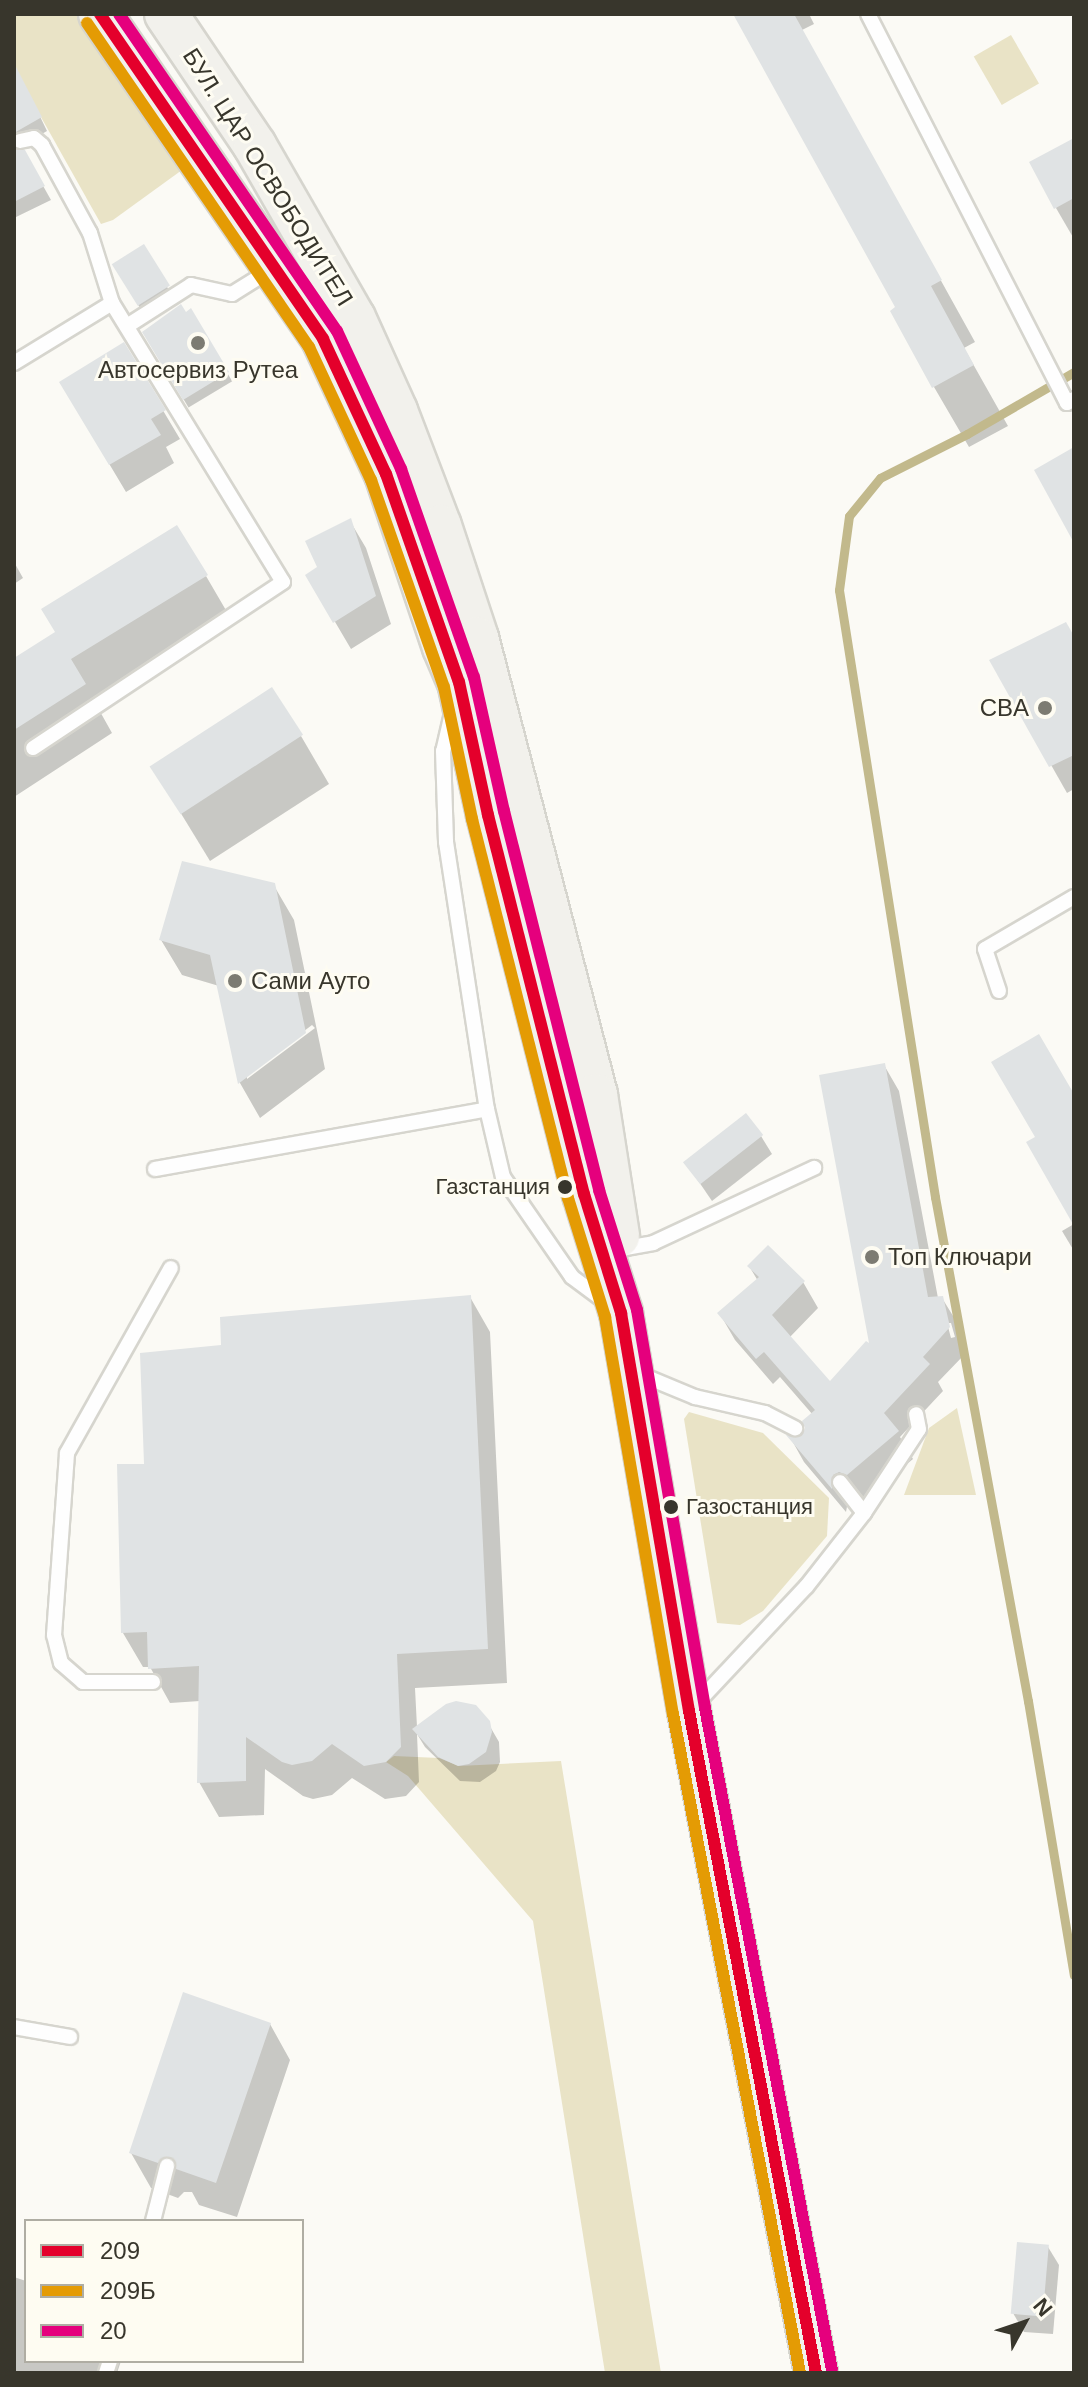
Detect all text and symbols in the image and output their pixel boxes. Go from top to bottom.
street label: БУЛ. ЦАР ОСВОБОДИТЕЛ [177,43,359,311]
marker: Автосервиз Рутеа [189,334,207,352]
place label: Автосервиз Рутеа [98,356,298,384]
place label: CBA [980,694,1029,722]
marker: CBA [1036,699,1054,717]
place label: Сами Ауто [251,967,370,995]
marker: Сами Ауто [226,972,244,990]
place label: Газстанция [435,1174,550,1200]
marker: Газстанция [557,1179,573,1195]
place label: Топ Ключари [888,1243,1032,1271]
marker: Топ Ключари [863,1248,881,1266]
place label: Газoстанция [686,1494,813,1520]
marker: Газoстанция [663,1499,679,1515]
legend [24,2219,304,2363]
text: 209 [100,2237,140,2264]
text: 209Б [100,2277,156,2304]
north arrow [984,2283,1064,2363]
text: N [1028,2293,1057,2321]
text: 20 [100,2317,127,2344]

